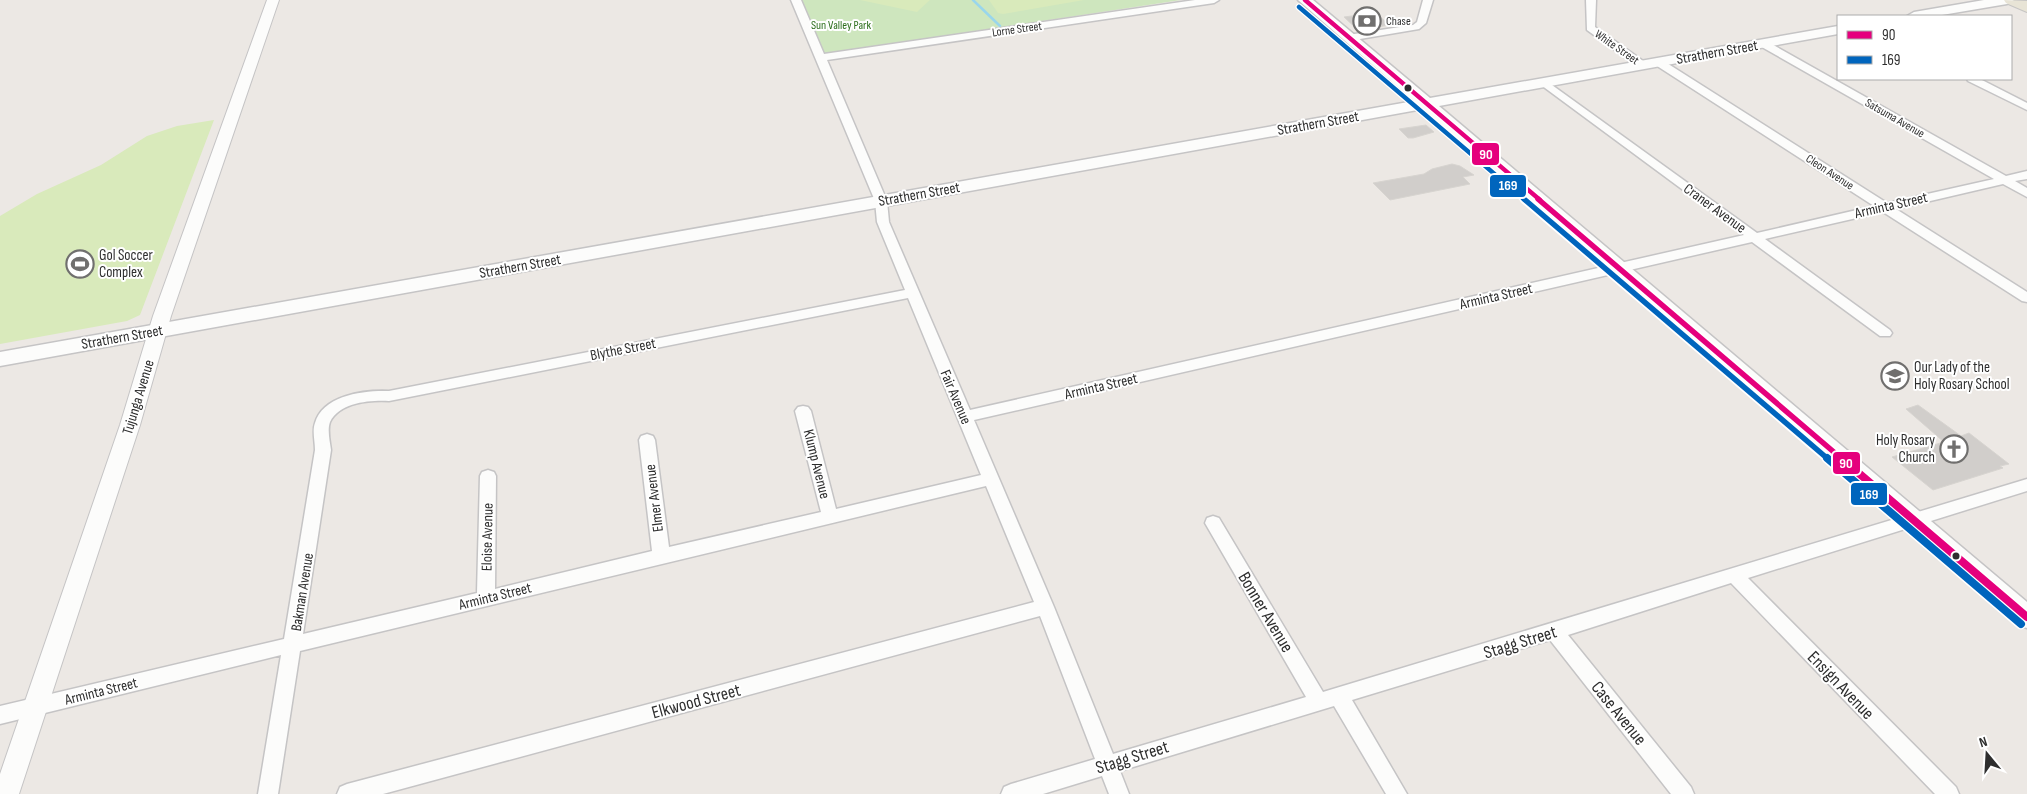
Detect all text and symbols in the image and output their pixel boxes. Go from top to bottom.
bank icon: Chase [1352,6,1382,36]
place label: Chase [1386,14,1411,29]
legend [1837,15,2012,80]
park label: Sun Valley Park [811,18,871,33]
street label: Lorne Street [991,19,1043,40]
text: 90 [1882,26,1895,45]
street label: White Street [1592,27,1642,68]
street label: Strathern Street [1675,36,1760,69]
text: 169 [1882,51,1900,70]
unlabelled marker [1403,83,1413,93]
street label: Satsuma Avenue [1862,95,1927,142]
street label: Strathern Street [1276,107,1361,140]
line badge: 90 [1471,142,1500,166]
text: 90 [1479,146,1493,163]
street label: Cleon Avenue [1803,151,1857,194]
line badge: 169 [1489,174,1527,198]
text: 169 [1499,177,1518,194]
street label: Strathern Street [877,178,962,211]
street label: Craner Avenue [1680,179,1750,238]
street label: Arminta Street [1852,188,1930,223]
place label: Gol Soccer Complex [99,246,153,282]
sports icon: Gol Soccer Complex [65,249,95,279]
street label: Strathern Street [478,250,563,283]
street label: Arminta Street [1457,279,1535,314]
street label: Strathern Street [80,321,165,354]
street label: Blythe Street [589,334,658,365]
street label: Tujunga Avenue [118,357,159,437]
place label: Our Lady of the Holy Rosary School [1914,358,2010,394]
school or university icon: Our Lady of the Holy Rosary School [1880,361,1910,391]
street label: Fair Avenue [936,367,975,427]
street label: Arminta Street [1062,369,1140,404]
street label: Klump Avenue [799,427,834,501]
place label: Holy Rosary Church [1876,431,1935,467]
church icon: Holy Rosary Church [1939,434,1969,464]
line badge: 90 [1832,451,1861,475]
text: 90 [1839,455,1853,472]
street label: Elmer Avenue [641,463,668,533]
line badge: 169 [1850,482,1888,506]
text: 169 [1860,486,1879,503]
street label: Eloise Avenue [477,503,498,571]
unlabelled marker [1951,551,1961,561]
street label: Bakman Avenue [287,552,318,633]
street label: Bonner Avenue [1233,568,1298,656]
street label: Arminta Street [456,578,534,615]
street label: Stagg Street [1481,621,1560,664]
street label: Ensign Avenue [1803,647,1878,724]
street label: Arminta Street [62,673,140,710]
street label: Case Avenue [1587,677,1651,749]
street label: Elkwood Street [649,679,743,723]
north arrow [1962,729,2012,779]
text: N [1977,733,1989,751]
street label: Stagg Street [1093,736,1172,779]

